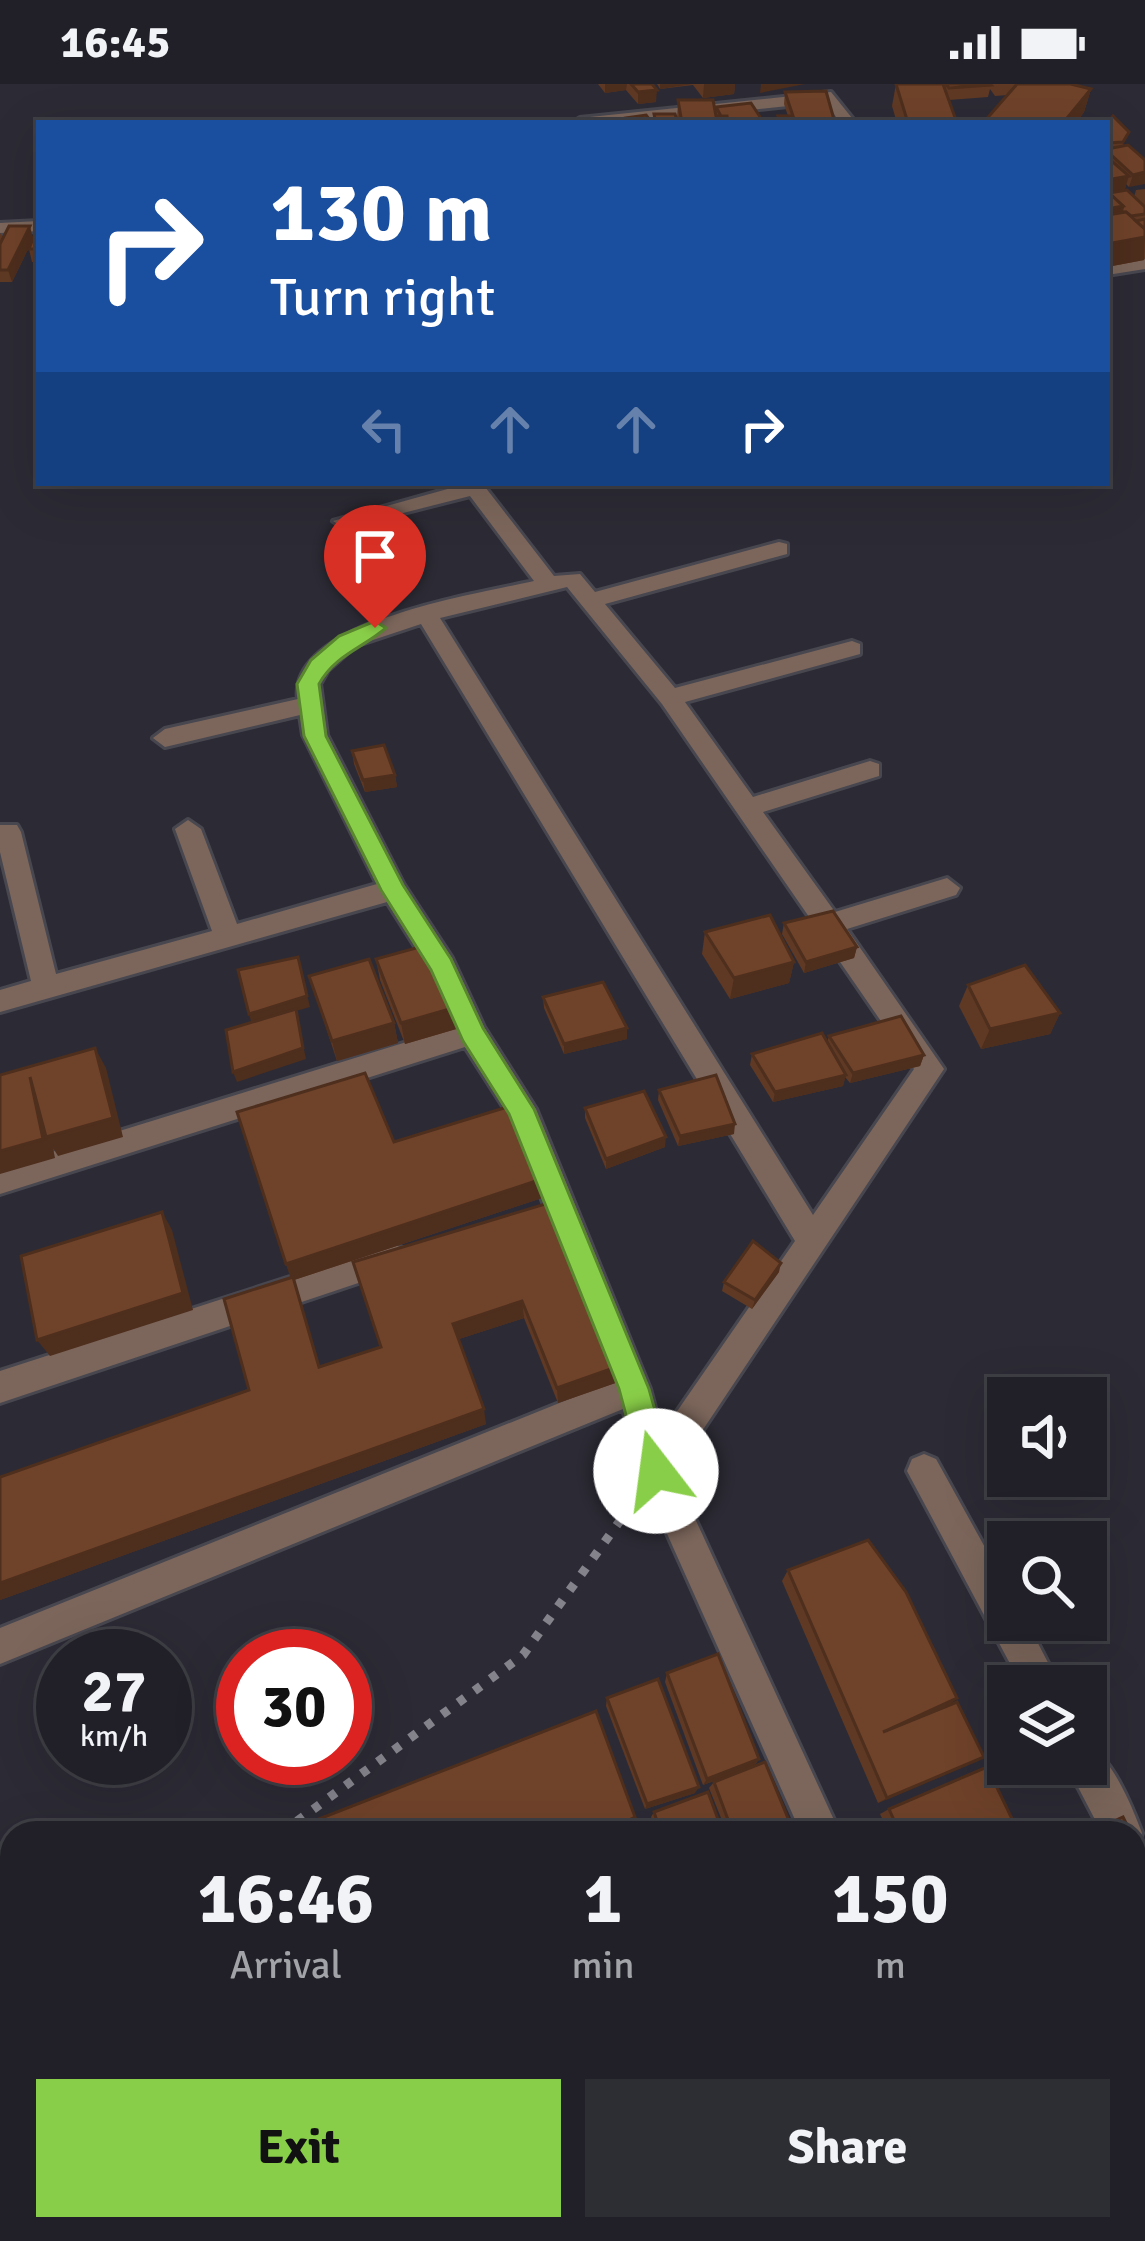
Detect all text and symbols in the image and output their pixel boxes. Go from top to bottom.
text: 16:45 [60,15,170,70]
text: 130 m [270,161,492,265]
icon: right [72,168,228,324]
text: Turn right [270,264,495,331]
icon: left [351,396,417,462]
icon: ahead [477,396,543,462]
icon: ahead [603,396,669,462]
icon: right [729,396,795,462]
pin [324,505,426,628]
icon: arrive [342,523,408,589]
map controls [987,1377,1107,1785]
button: sound [987,1377,1107,1497]
position arrow [593,1408,719,1534]
button: search [987,1521,1107,1641]
speed limit sign: 30 [216,1629,372,1785]
text: 27 [82,1655,146,1729]
button: layers [987,1665,1107,1785]
text: km/h [80,1718,148,1755]
text: 16:46 [197,1854,374,1943]
text: 1 [584,1854,622,1943]
text: 150 [832,1854,949,1943]
text: Arrival [230,1941,342,1989]
text: min [572,1941,635,1989]
text: m [875,1941,906,1989]
button: Exit [36,2079,561,2217]
button: Share [585,2079,1110,2217]

